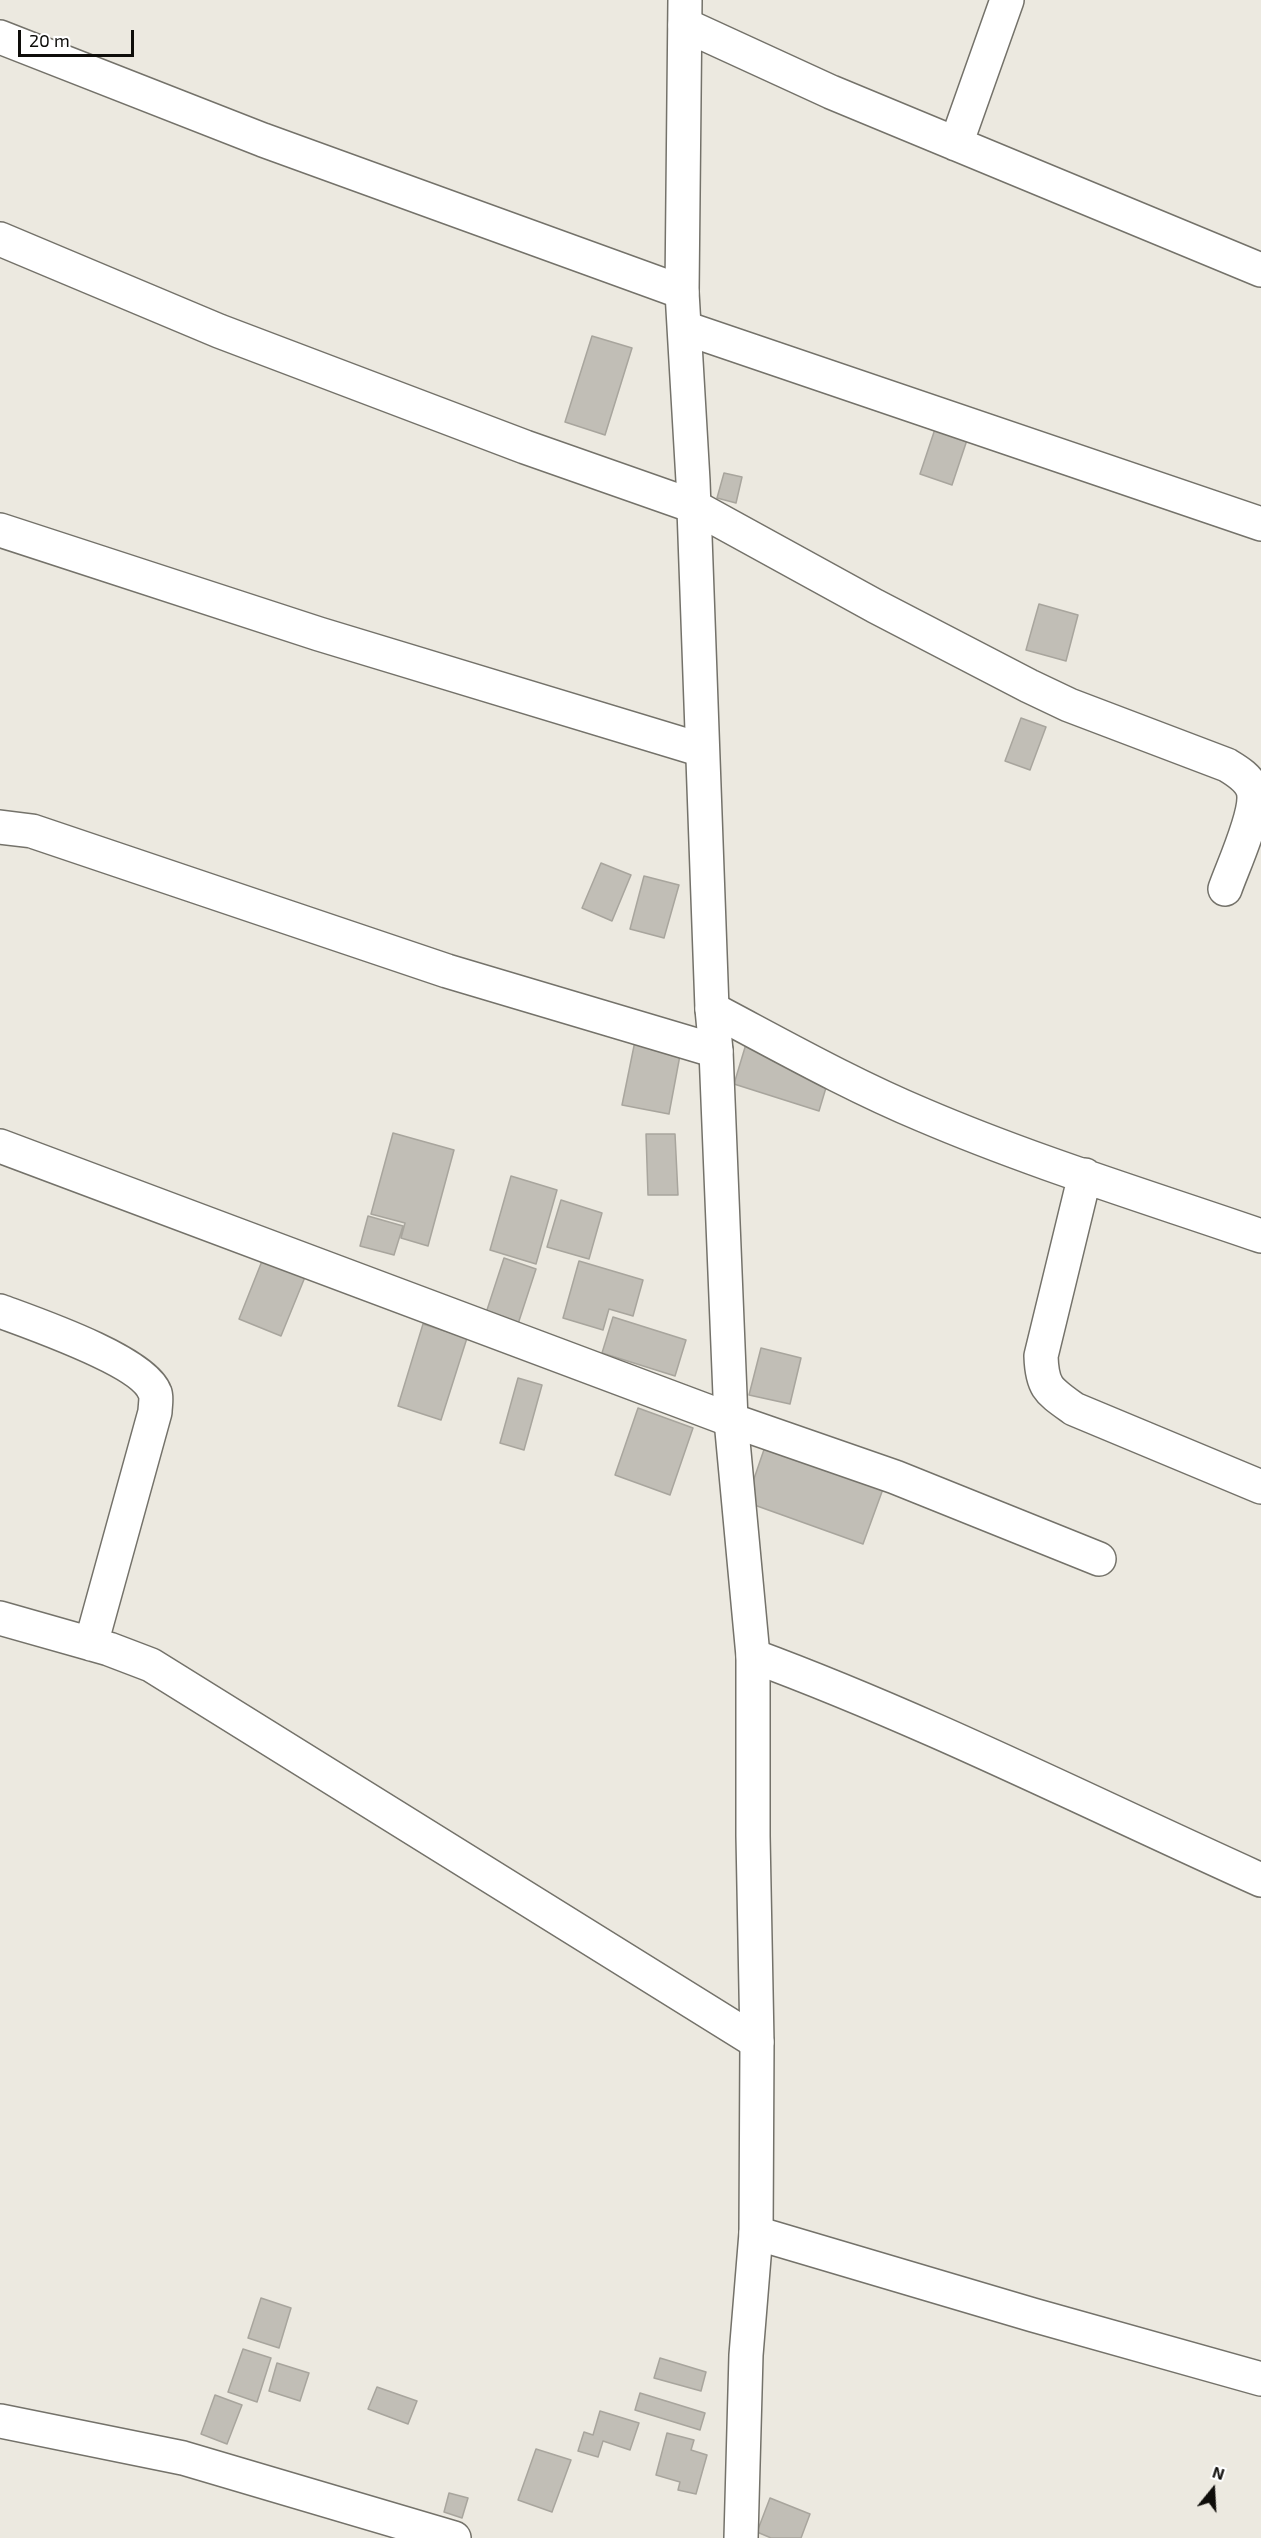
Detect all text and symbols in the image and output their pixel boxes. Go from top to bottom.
scale bar [21,18,136,56]
text: 20 m [29,29,70,51]
north arrow [1183,2460,1243,2520]
text: N [1210,2462,1227,2483]

